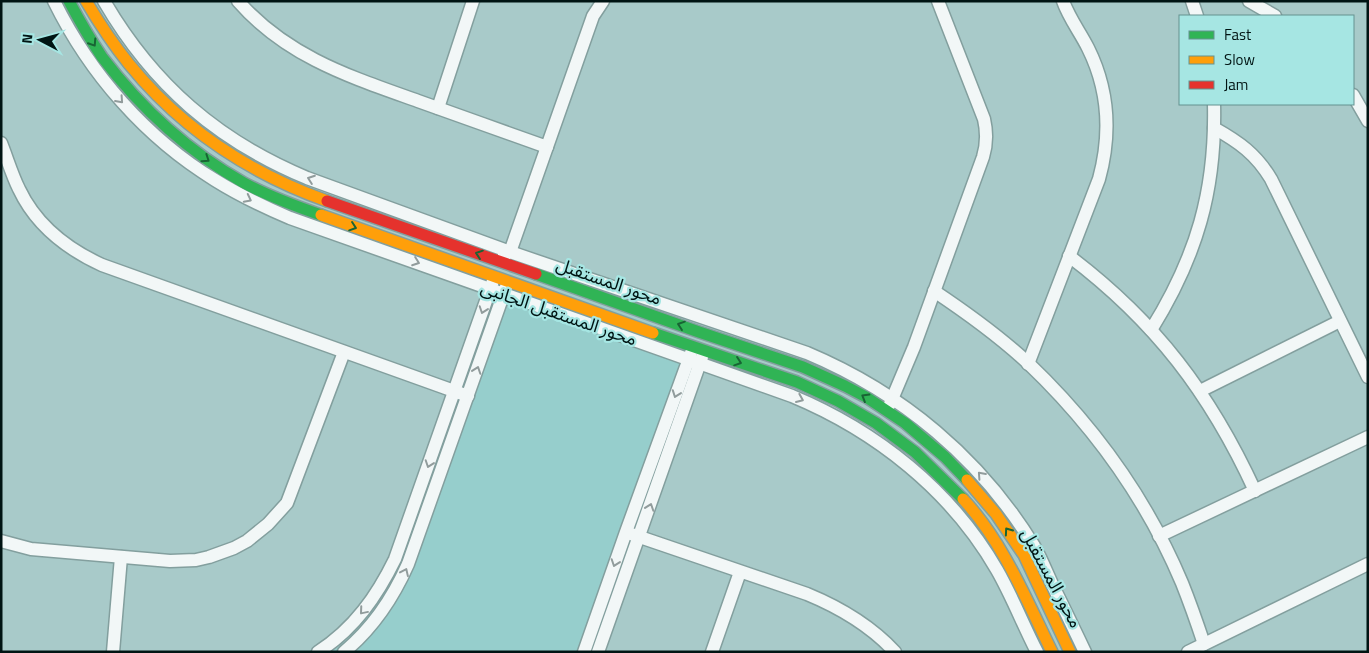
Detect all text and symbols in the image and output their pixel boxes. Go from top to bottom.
north arrow [15,15,65,65]
legend [1179,15,1354,105]
text: Fast [1224,23,1252,46]
text: N [16,33,38,45]
one-way arrow [87,38,97,47]
text: Slow [1224,48,1255,71]
text: Jam [1224,73,1248,96]
one-way arrow [114,94,123,103]
one-way arrow [201,153,210,162]
one-way arrow [307,175,316,185]
one-way arrow [243,193,252,203]
one-way arrow [349,221,357,231]
one-way arrow [475,250,483,260]
street label: محور المستقبل [553,250,665,312]
one-way arrow [411,257,420,267]
street label: محور المستقبل الجانبى [477,274,641,352]
one-way arrow [479,306,489,314]
one-way arrow [678,321,686,331]
one-way arrow [733,356,741,366]
one-way arrow [471,366,481,375]
one-way arrow [672,389,682,398]
one-way arrow [795,392,804,403]
one-way arrow [861,394,870,404]
one-way arrow [425,459,435,467]
one-way arrow [978,472,987,481]
one-way arrow [644,503,654,511]
street label: محور المستقبل [1014,523,1090,633]
one-way arrow [1005,527,1014,537]
one-way arrow [611,558,621,567]
one-way arrow [398,568,409,577]
one-way arrow [361,605,369,614]

